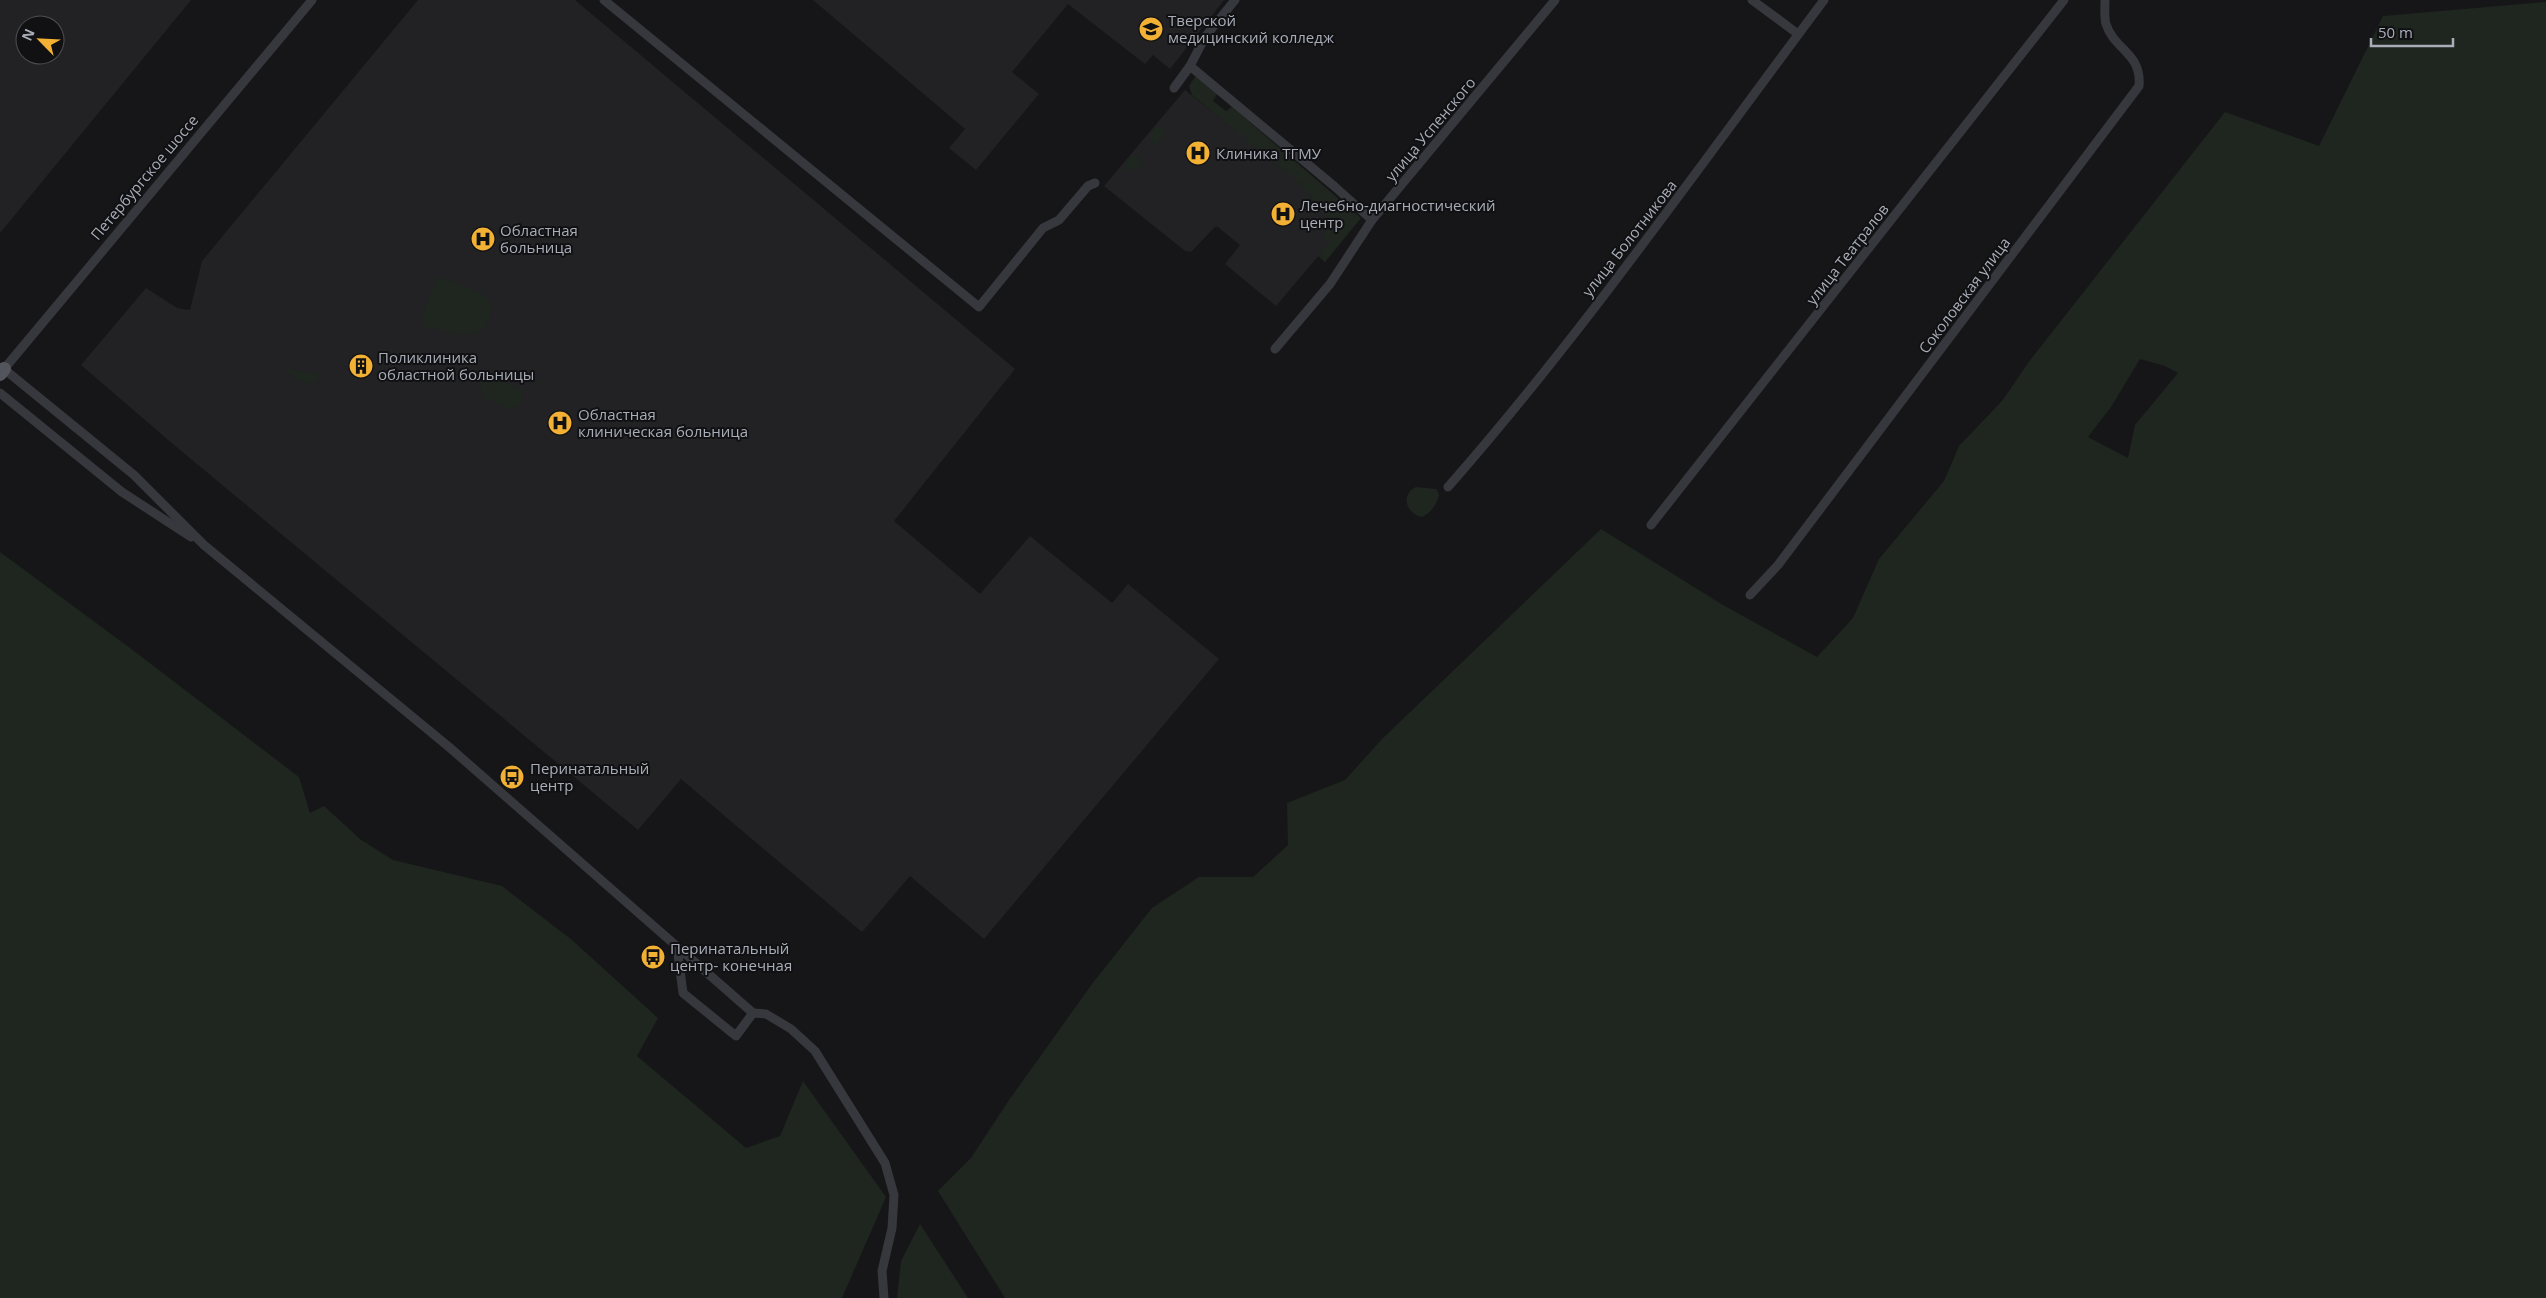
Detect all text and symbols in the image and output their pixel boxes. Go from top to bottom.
place label: Тверской медицинский колледж [1168,10,1334,47]
north arrow [15,15,65,65]
scale bar [2371,15,2454,47]
school or university icon: Тверской медицинский колледж [1138,16,1164,42]
text: 50 m [2378,22,2413,42]
text: N [17,25,39,44]
street label: улица Успенского [1380,73,1480,185]
street label: Петербургское шоссе [86,110,202,244]
hospital icon: Клиника ТГМУ [1185,140,1211,166]
place label: Клиника ТГМУ [1216,143,1322,163]
street label: улица Болотникова [1577,176,1681,300]
place label: Лечебно-диагностический центр [1300,195,1496,232]
street label: улица Театралов [1801,199,1893,309]
hospital icon: Лечебно-диагностический центр [1270,201,1296,227]
place label: Областная больница [500,220,578,257]
hospital icon: Областная больница [470,226,496,252]
street label: Соколовская улица [1914,233,2014,357]
place label: Поликлиника областной больницы [378,347,534,384]
building icon: Поликлиника областной больницы [348,353,374,379]
place label: Областная клиническая больница [578,404,748,441]
hospital icon: Областная клиническая больница [547,410,573,436]
place label: Перинатальный центр [530,758,649,795]
bus stop icon: Перинатальный центр [499,764,525,790]
place label: Перинатальный центр- конечная [670,938,792,975]
bus stop icon: Перинатальный центр- конечная [640,944,666,970]

